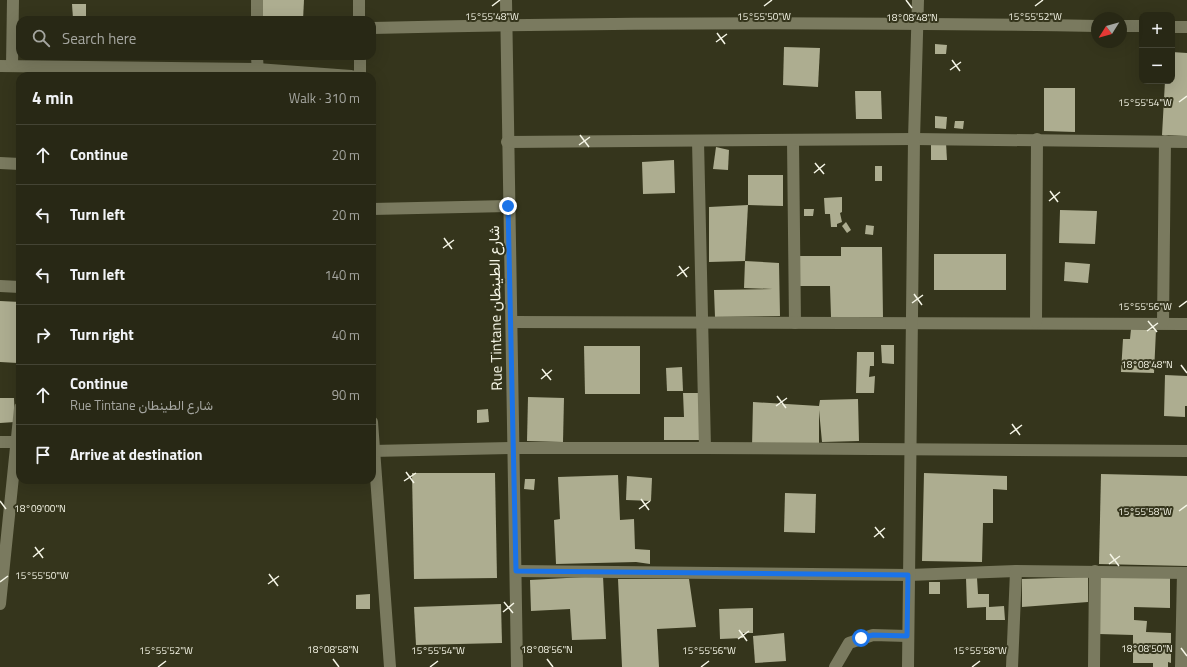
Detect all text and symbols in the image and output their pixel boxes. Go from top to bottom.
text: 15°55'48"W [465,9,519,24]
text: 15°55'50"W [737,9,791,24]
text: 15°55'52"W [1008,9,1062,24]
text: 18°08'48"N [886,10,938,25]
north arrow [1091,12,1127,48]
map controls [1139,12,1175,84]
button: + [1139,12,1175,48]
search box [16,16,376,60]
icon: search [30,27,52,49]
text: Search here [62,27,136,50]
button: − [1139,48,1175,84]
text: 4 min [32,85,73,111]
text: Walk · 310 m [289,88,360,108]
text: 15°55'54"W [1118,95,1172,110]
text: Continue [70,143,128,166]
icon: ahead [32,144,54,166]
text: 20 m [332,145,360,165]
route end [499,197,517,215]
text: Turn left [70,203,125,226]
icon: left [32,204,54,226]
text: 20 m [332,205,360,225]
street label: Rue Tintane شارع الطينطان [482,225,508,391]
text: Turn left [70,263,125,286]
icon: left [32,264,54,286]
text: 140 m [324,265,360,285]
text: 15°55'56"W [1118,299,1172,314]
text: Turn right [70,323,134,346]
icon: right [32,324,54,346]
text: 40 m [332,325,360,345]
text: 18°08'48"N [1121,357,1173,372]
text: Continue [70,372,128,395]
icon: ahead [32,384,54,406]
text: 90 m [332,385,360,405]
text: Rue Tintane شارع الطينطان [70,395,213,415]
text: Arrive at destination [70,443,203,466]
icon: arrive [32,444,54,466]
text: 18°09'00"N [14,501,66,516]
text: 15°55'58"W [1118,504,1172,519]
text: 15°55'50"W [15,568,69,583]
route start [852,629,870,647]
text: 18°08'50"N [1121,641,1173,656]
text: 18°08'58"N [307,642,359,657]
text: 18°08'56"N [521,642,573,657]
text: 15°55'52"W [139,643,193,658]
text: 15°55'54"W [411,643,465,658]
text: 15°55'56"W [682,643,736,658]
text: 15°55'58"W [953,643,1007,658]

